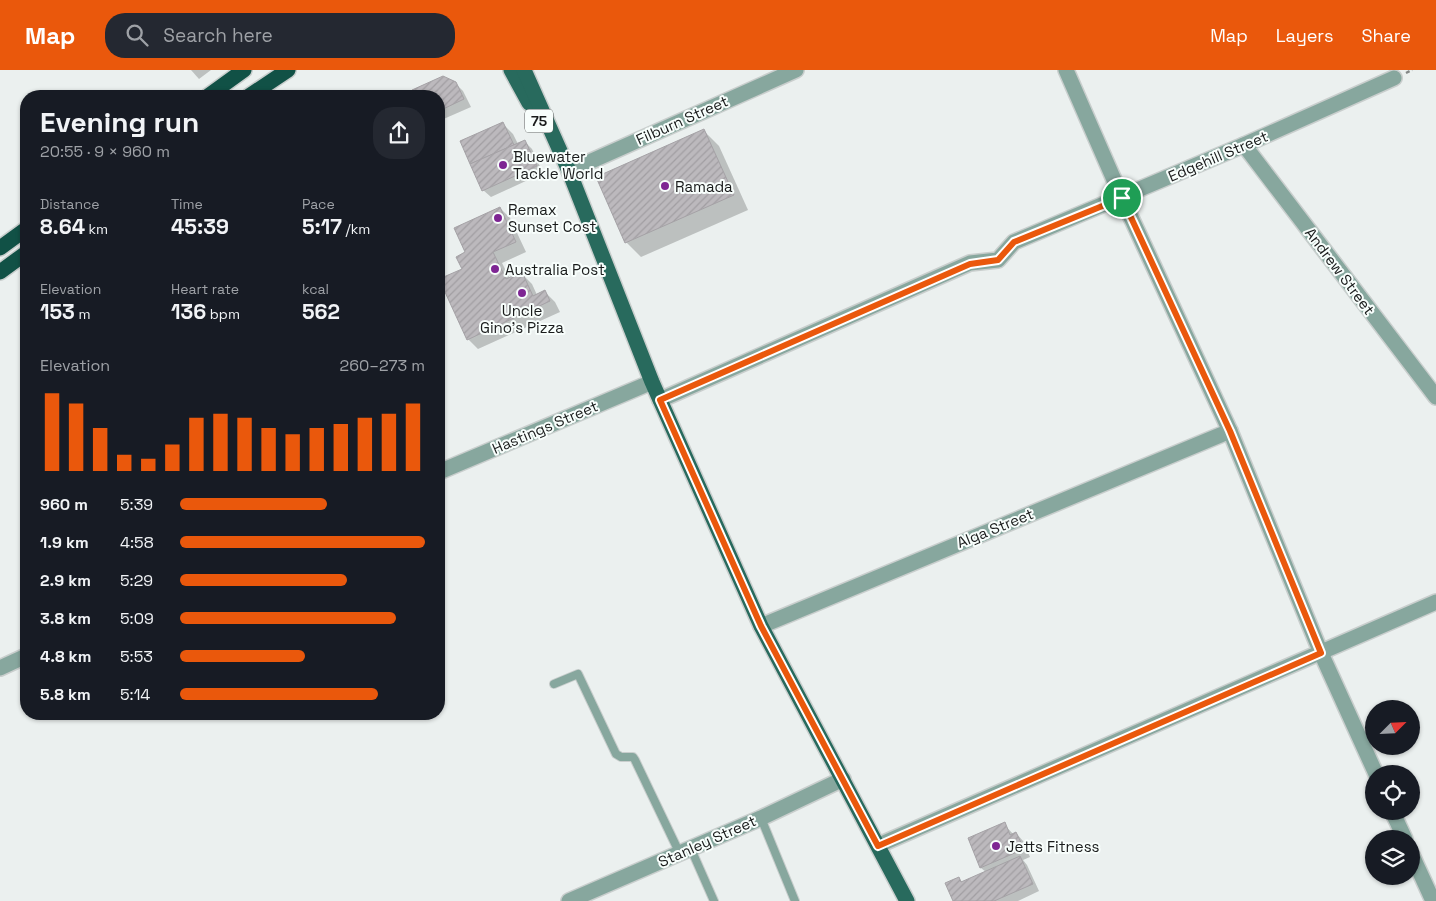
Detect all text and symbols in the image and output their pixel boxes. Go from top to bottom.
search box [105,13,455,58]
text: Map [25,20,75,51]
icon: search [123,21,151,49]
text: Search here [163,23,273,48]
text: Map [1210,24,1248,47]
text: Layers [1276,24,1333,47]
text: Share [1361,24,1411,47]
street label: Filburn Street [633,91,731,149]
text: Evening run [40,104,199,140]
button: share [373,107,425,159]
road number: 75 [525,110,553,132]
street label: Edgehill Street [1165,126,1271,186]
text: 20:55 · 9 × 960 m [40,141,170,162]
place label: Bluewater Tackle World [513,147,603,183]
marker: Bluewater Tackle World [497,159,509,171]
place label: Ramada [675,177,733,196]
pin [1101,177,1143,219]
marker: Ramada [659,180,671,192]
icon: arrive [1108,184,1136,212]
text: Distance [40,195,100,213]
text: Time [171,195,203,213]
text: Pace [302,195,335,213]
place label: Remax Sunset Cost [508,200,596,236]
marker: Remax Sunset Cost [492,212,504,224]
text: 8.64 [40,213,85,240]
text: 45:39 [171,213,229,240]
text: 5:17 [302,213,342,240]
text: km [85,220,108,238]
text: /km [342,220,370,238]
street label: Andrew Street [1301,224,1379,318]
place label: Australia Post [505,260,605,279]
marker: Australia Post [489,263,501,275]
text: Elevation [40,280,101,298]
text: Heart rate [171,280,239,298]
text: kcal [302,280,329,298]
marker: Uncle Gino's Pizza [516,287,528,299]
text: 153 [40,298,75,325]
text: 136 [171,298,206,325]
text: 562 [302,298,340,325]
place label: Uncle Gino's Pizza [480,301,564,337]
text: m [75,305,91,323]
text: bpm [206,305,240,323]
text: Elevation [40,355,110,376]
text: 260–273 m [340,355,425,376]
street label: Hastings Street [489,396,601,458]
text: 960 m [40,494,88,515]
text: 5:39 [120,494,153,515]
street label: Alga Street [954,504,1036,552]
text: 1.9 km [40,532,89,553]
text: 4:58 [120,532,154,553]
text: 2.9 km [40,570,91,591]
text: 5:29 [120,570,153,591]
text: 3.8 km [40,608,91,629]
text: 5:09 [120,608,154,629]
text: 4.8 km [40,646,91,667]
text: 5:53 [120,646,153,667]
text: 5.8 km [40,684,91,705]
text: 5:14 [120,684,150,705]
north arrow [1365,700,1420,755]
map controls [1365,700,1420,885]
button: locate [1365,765,1420,820]
street label: Stanley Street [655,811,759,871]
button: layers [1365,830,1420,885]
place label: Jetts Fitness [1006,837,1100,856]
marker: Jetts Fitness [990,840,1002,852]

